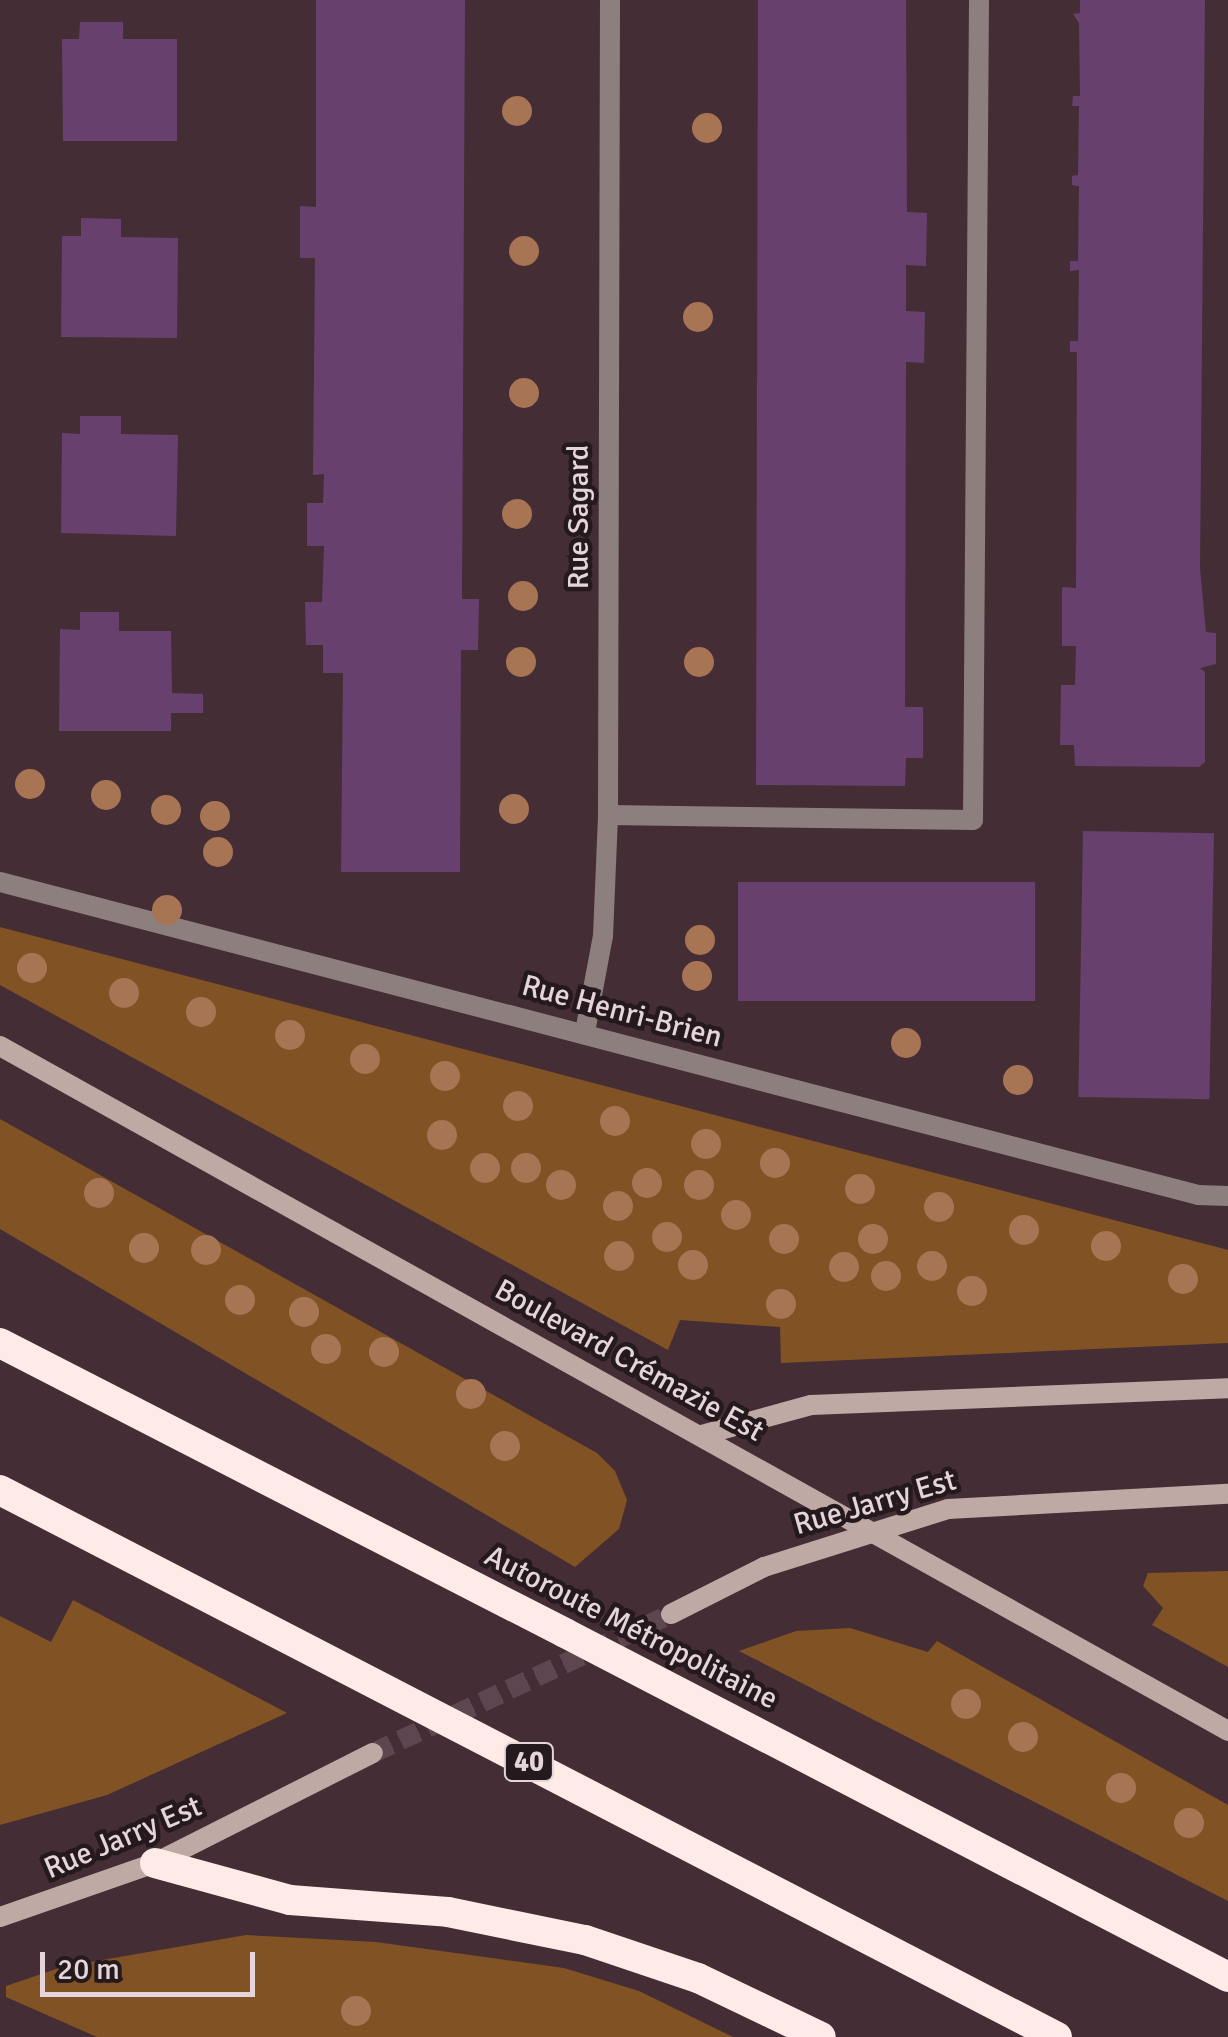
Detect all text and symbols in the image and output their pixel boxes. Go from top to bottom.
street label: Rue Sagard [561,445,597,589]
street label: Rue Henri-Brien [518,968,726,1056]
street label: Boulevard Crémazie Est [488,1272,770,1450]
street label: Rue Jarry Est [790,1463,960,1543]
street label: Autoroute Métropolitaine [479,1538,783,1718]
road number: 40 [502,1739,556,1785]
street label: Rue Jarry Est [39,1789,207,1887]
scale bar [45,1932,260,1994]
text: 20 m [57,1951,120,1988]

